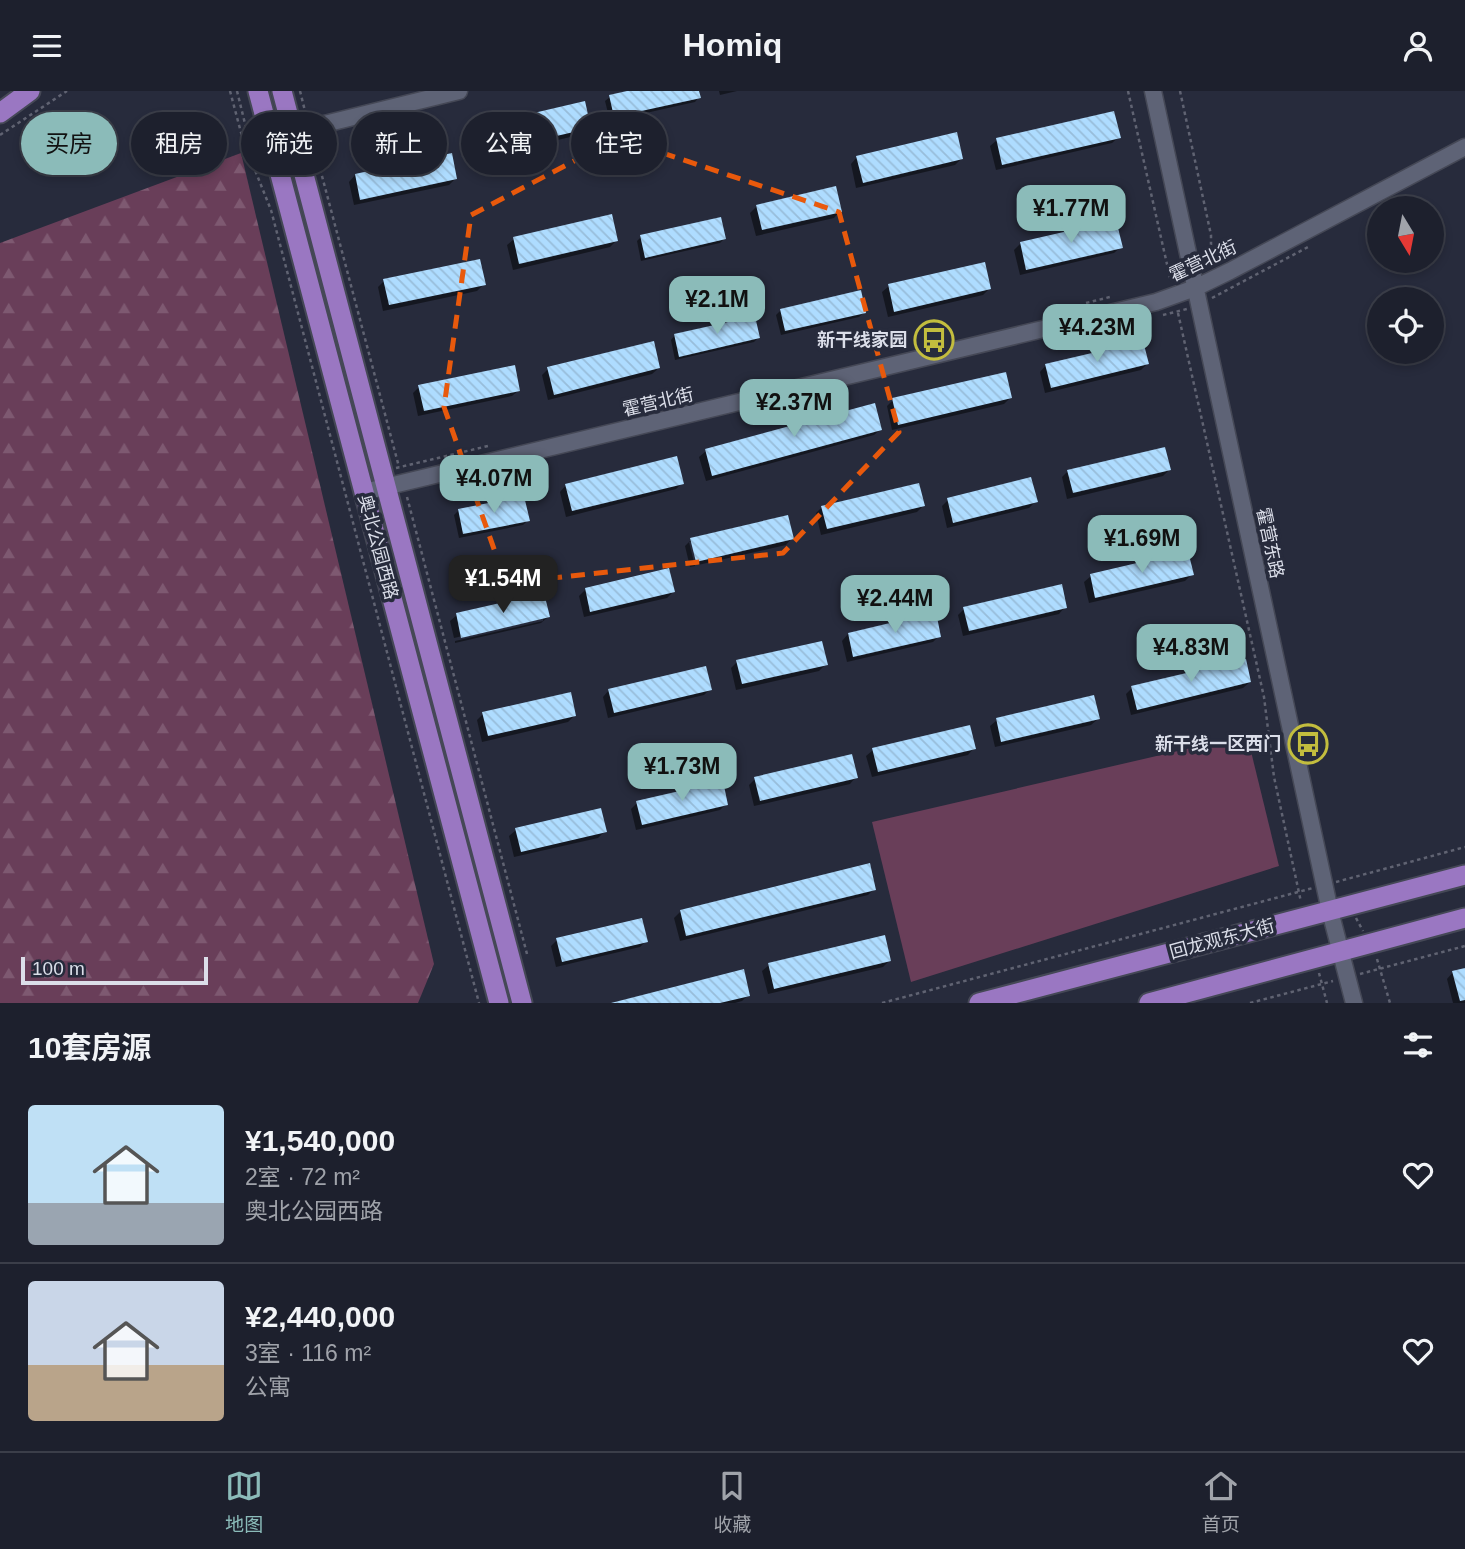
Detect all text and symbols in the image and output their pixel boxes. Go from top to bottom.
icon: menu [28,27,66,65]
text: Homiq [683,27,782,63]
icon: person [1399,27,1437,65]
chip: 买房 [21,112,117,175]
chip: 租房 [131,112,227,175]
chip: 筛选 [241,112,337,175]
chip: 新上 [351,112,447,175]
chip: 公寓 [461,112,557,175]
chip: 住宅 [571,112,667,175]
pin: ¥1.77M [1014,185,1128,245]
text: ¥1.77M [1033,195,1109,221]
north arrow [1367,196,1444,273]
map controls [1367,196,1444,364]
street label: 霍营北街 [1166,237,1240,285]
pin: ¥2.1M [668,277,766,336]
text: ¥2.1M [685,286,749,312]
button: locate [1367,287,1444,364]
pin: ¥4.23M [1040,305,1154,364]
text: ¥4.23M [1059,314,1135,340]
bus stop icon: 新干线家园 [913,319,955,361]
place label: 新干线家园 [817,330,907,350]
pin: ¥2.37M [737,379,851,439]
street label: 霍营北街 [621,384,695,420]
text: ¥2.37M [756,389,832,415]
pin: ¥4.07M [437,455,551,515]
text: ¥4.07M [456,465,532,491]
street label: 奥北公园西路 [354,492,402,602]
street label: 霍营东路 [1253,506,1287,580]
pin: ¥1.69M [1085,515,1199,575]
text: ¥1.69M [1104,525,1180,551]
pin: ¥1.54M [446,555,560,615]
text: ¥1.54M [465,565,541,591]
pin: ¥2.44M [838,575,952,635]
text: ¥2.44M [857,585,933,611]
pin: ¥4.83M [1134,625,1248,684]
text: ¥4.83M [1153,634,1229,660]
bus stop icon: 新干线一区西门 [1287,723,1329,765]
place label: 新干线一区西门 [1155,734,1281,754]
pin: ¥1.73M [625,743,739,803]
text: ¥1.73M [644,753,720,779]
street label: 回龙观东大街 [1167,915,1277,963]
scale bar [21,954,208,986]
text: 100 m [32,958,85,979]
icon: filters [1399,1026,1437,1064]
text: 10套房源 [28,1031,151,1064]
text: ¥1,540,000 [245,1124,395,1157]
icon: home [84,1133,168,1217]
icon: heart [1399,1156,1437,1194]
text: 2室 · 72 m² [245,1164,360,1190]
text: 奥北公园西路 [245,1198,383,1224]
text: ¥2,440,000 [245,1300,395,1333]
icon: home [84,1309,168,1393]
icon: heart [1399,1332,1437,1370]
text: 3室 · 116 m² [245,1340,371,1366]
text: 公寓 [245,1374,291,1400]
tab: 地图 [225,1467,263,1536]
tab: 收藏 [713,1467,752,1536]
tab: 首页 [1202,1467,1240,1536]

